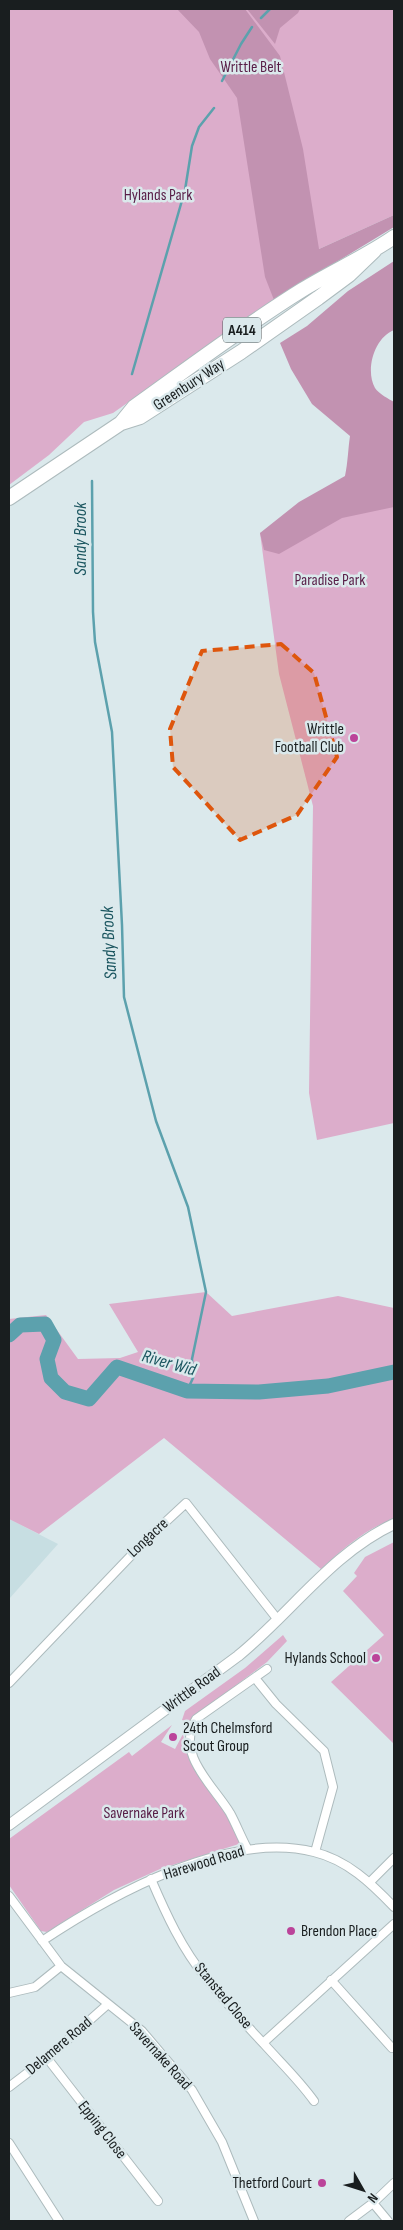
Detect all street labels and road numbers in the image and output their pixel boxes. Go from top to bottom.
road number: A414 [223,318,261,342]
street label: Greenbury Way [150,355,228,415]
street label: Longacre [124,1514,172,1562]
street label: Writtle Road [160,1663,224,1717]
street label: Harewood Road [161,1842,247,1884]
street label: Stansted Close [190,1959,256,2033]
street label: Delamere Road [22,2013,96,2079]
street label: Savernake Road [125,2018,195,2094]
street label: Epping Close [74,2097,130,2163]

